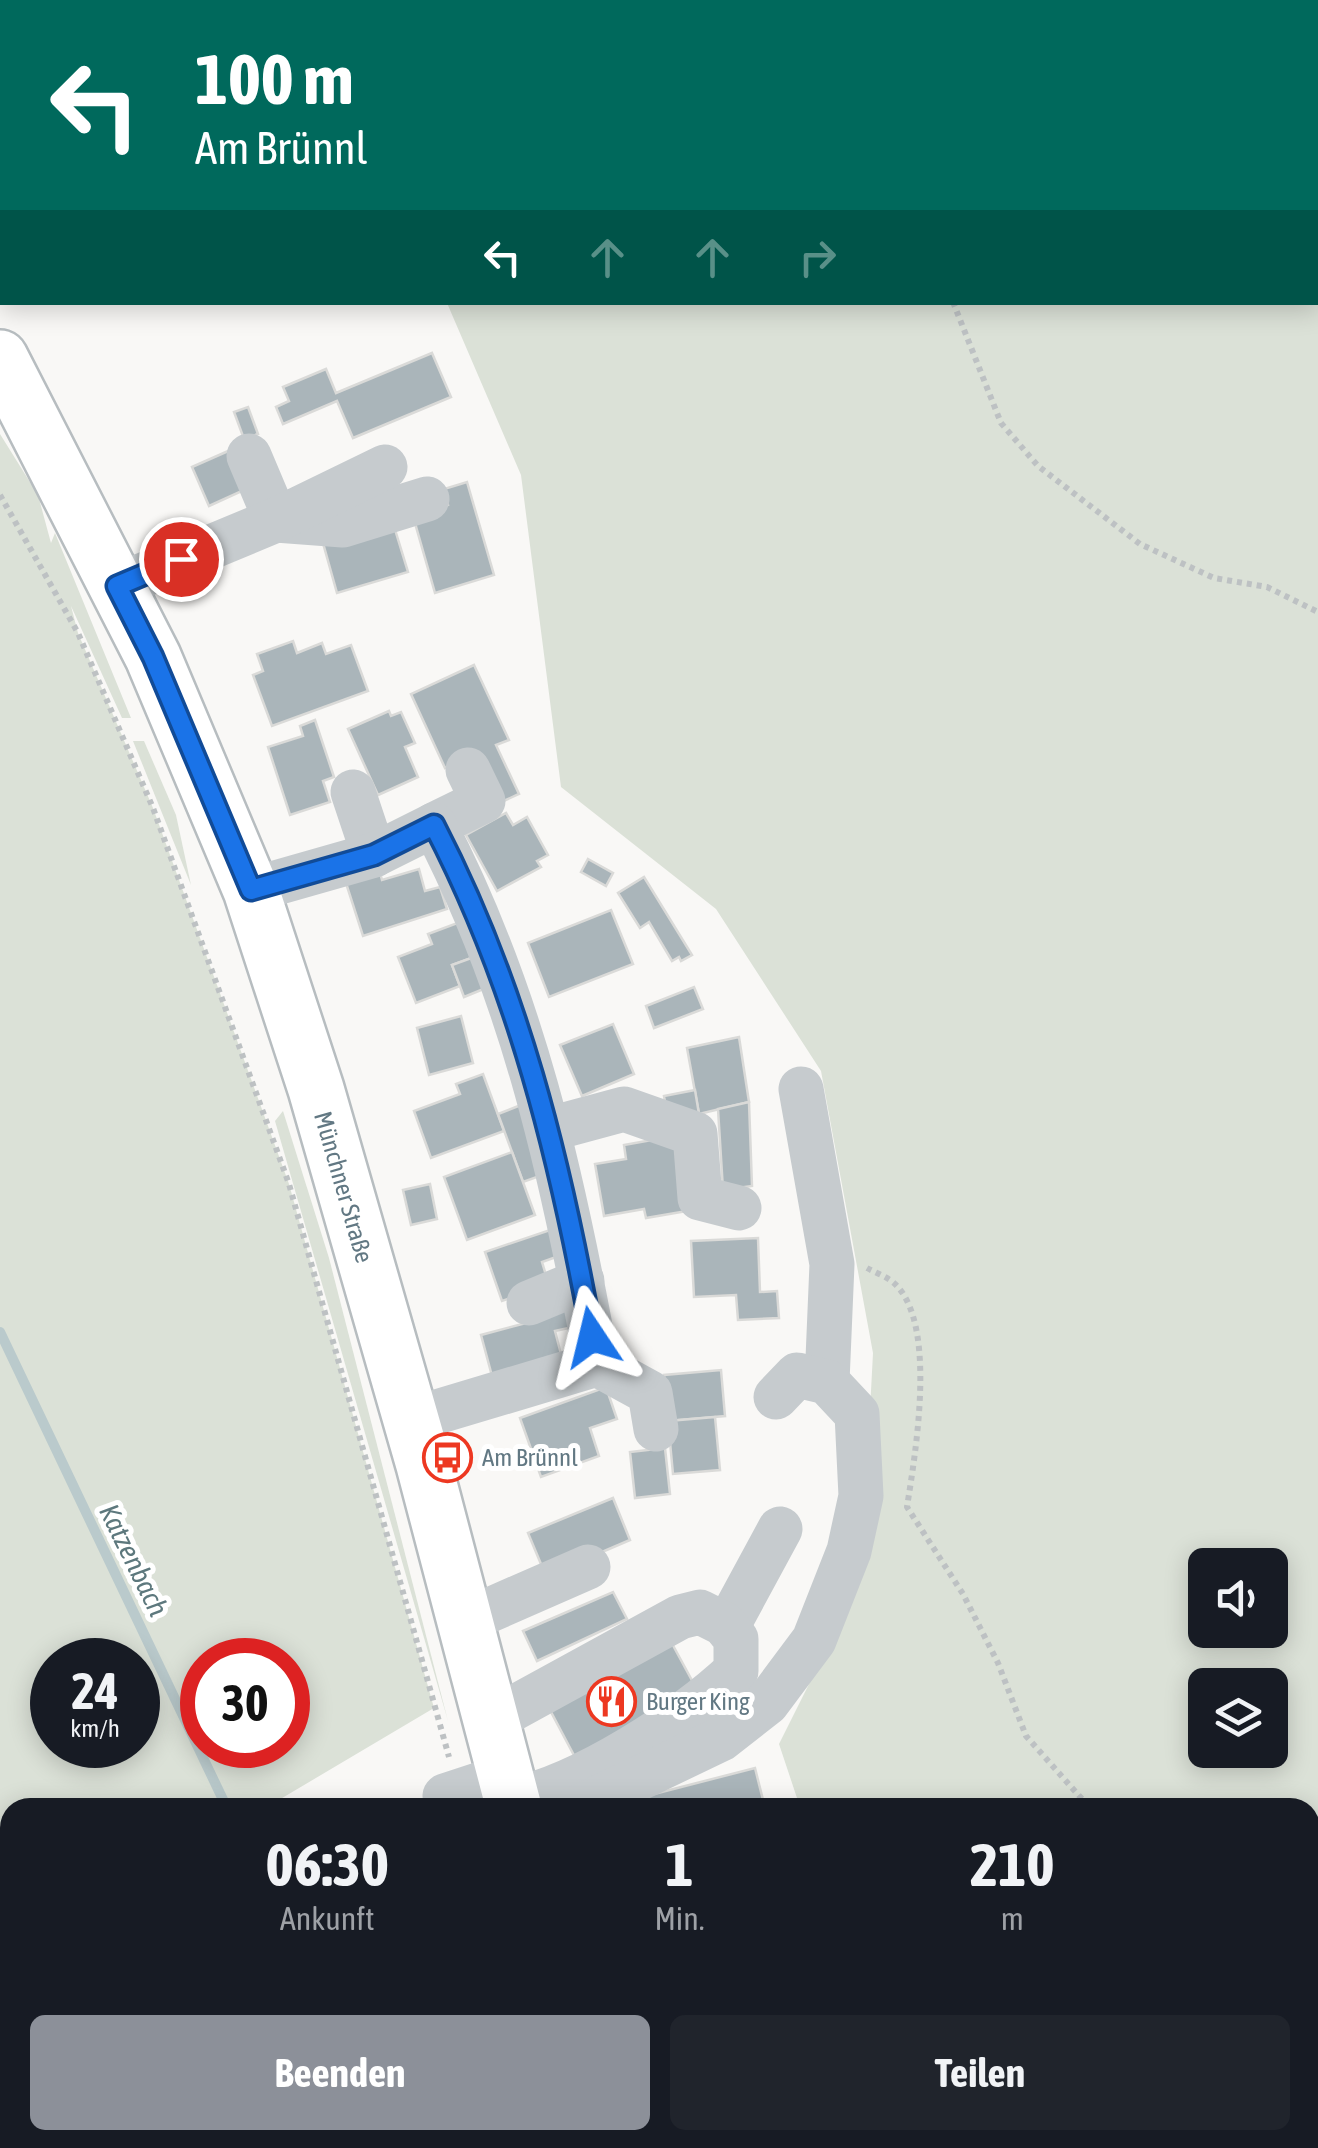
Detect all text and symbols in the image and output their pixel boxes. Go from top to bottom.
text: 100 m [195,39,354,119]
icon: left [30,40,160,170]
text: Am Brünnl [195,122,368,174]
icon: left [475,230,530,285]
icon: ahead [580,230,635,285]
icon: ahead [685,230,740,285]
icon: right [790,230,845,285]
pin [139,517,224,602]
icon: arrive [154,532,209,587]
street label: Münchner Straße [309,1108,379,1266]
position arrow [540,1285,644,1389]
bus stop icon: Am Brünnl [421,1431,473,1483]
place label: Am Brünnl [482,1443,578,1471]
water label: Katzenbach [93,1499,175,1622]
map controls [1188,1548,1288,1768]
button: sound [1188,1548,1288,1648]
speed limit sign: 30 [180,1638,310,1768]
text: 24 [71,1662,118,1720]
button: layers [1188,1668,1288,1768]
restaurant icon: Burger King [585,1675,637,1727]
place label: Burger King [646,1687,750,1715]
text: km/h [70,1714,120,1742]
text: 06:30 [265,1830,389,1899]
text: 1 [665,1830,694,1899]
text: 210 [970,1830,1055,1899]
text: Ankunft [280,1900,374,1937]
text: Min. [654,1900,704,1937]
text: m [1001,1900,1024,1937]
button: Beenden [30,2015,650,2130]
button: Teilen [670,2015,1290,2130]

